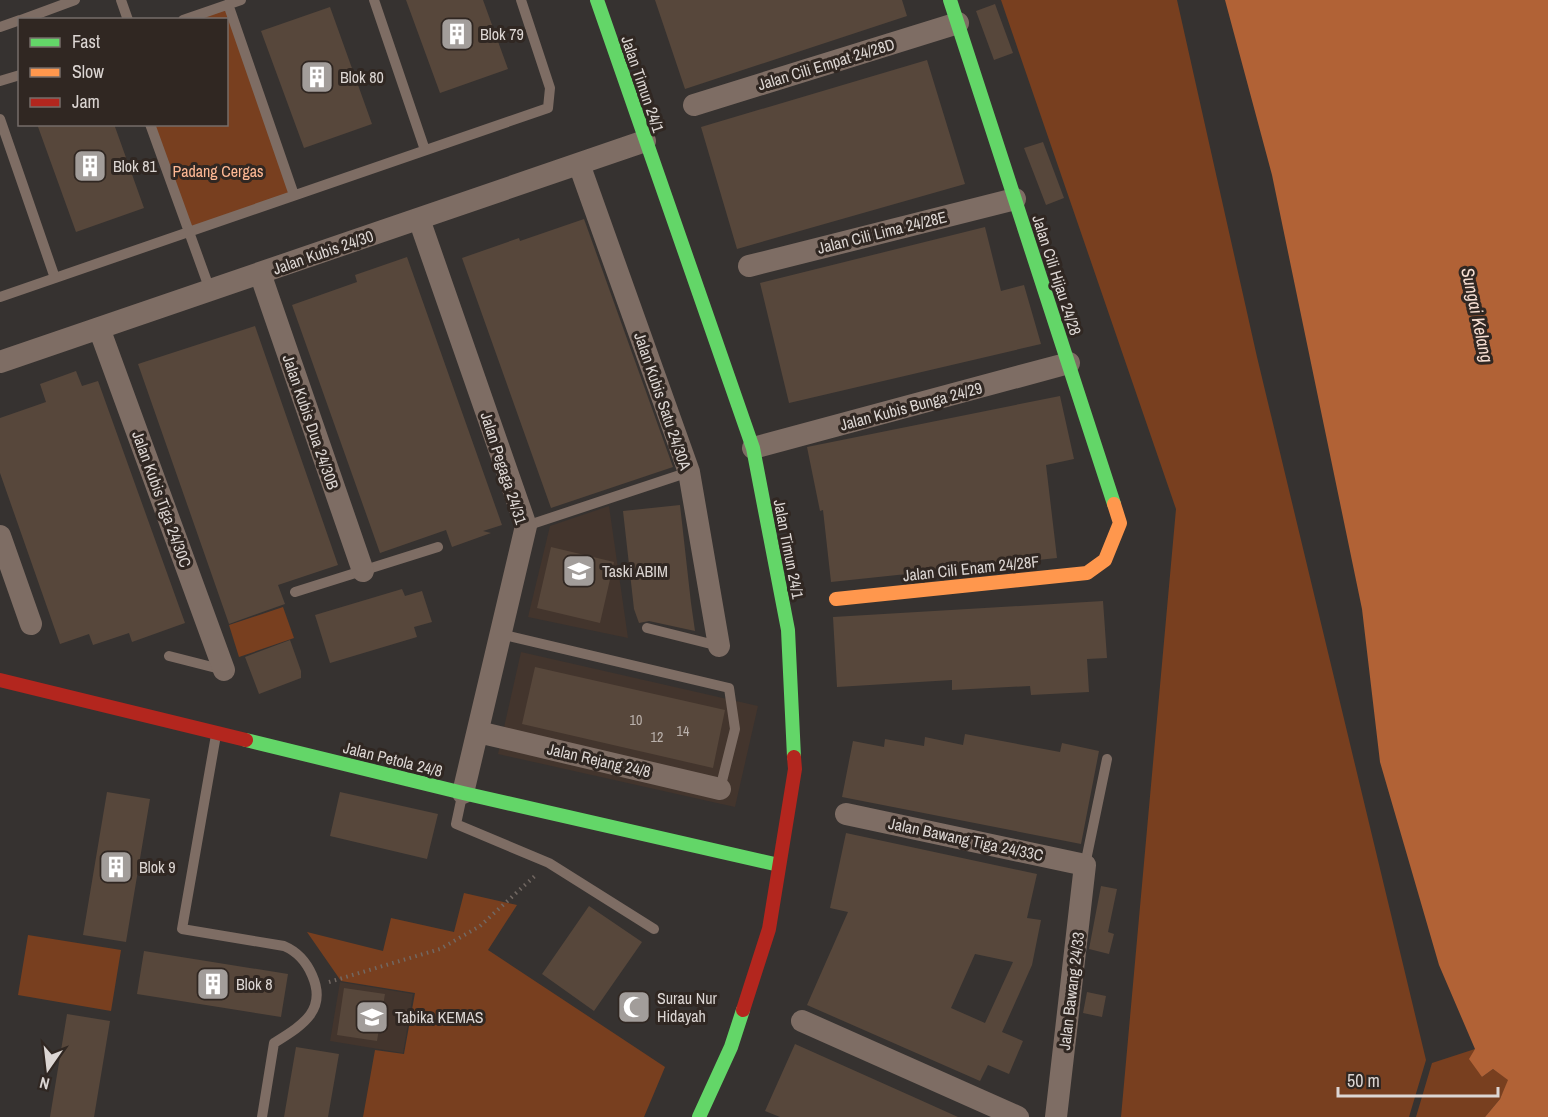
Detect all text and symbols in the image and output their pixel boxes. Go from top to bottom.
building icon: Blok 79 [439,16,475,52]
legend [18,18,228,126]
place label: Blok 79 [480,23,524,45]
text: Fast [72,29,100,54]
street label: Jalan Timun 24/1 [616,33,670,136]
street label: Jalan Cili Empat 24/28D [755,33,897,95]
text: Slow [72,59,104,84]
building icon: Blok 80 [299,59,335,95]
place label: Blok 80 [340,66,384,88]
text: Jam [72,89,100,114]
building icon: Blok 81 [72,148,108,184]
place label: Blok 81 [113,155,157,177]
park label: Padang Cergas [172,160,264,182]
street label: Jalan Cili Lima 24/28E [815,205,949,259]
street label: Jalan Cili Hijau 24/28 [1027,212,1087,338]
street label: Jalan Kubis 24/30 [270,224,376,280]
water label: Sungai Kelang [1455,265,1500,365]
street label: Jalan Kubis Satu 24/30A [629,329,697,473]
street label: Jalan Kubis Dua 24/30B [278,352,345,493]
street label: Jalan Kubis Bunga 24/29 [837,376,985,436]
street label: Jalan Pegaga 24/31 [476,409,533,528]
street label: Jalan Kubis Tiga 24/30C [127,428,197,570]
street label: Jalan Timun 24/1 [769,497,810,601]
street label: Jalan Cili Enam 24/28F [902,550,1040,586]
school or university icon: Taski ABIM [561,553,597,589]
place label: Taski ABIM [602,560,668,582]
house number: 10 [630,711,642,729]
house number: 14 [677,722,690,740]
house number: 12 [651,728,663,746]
street label: Jalan Petola 24/8 [341,736,445,782]
street label: Jalan Rejang 24/8 [545,737,653,783]
street label: Jalan Bawang Tiga 24/33C [887,812,1045,866]
building icon: Blok 9 [98,849,134,885]
place label: Blok 9 [139,856,175,878]
street label: Jalan Bawang 24/33 [1053,931,1089,1051]
building icon: Blok 8 [195,966,231,1002]
place label: Blok 8 [236,973,272,995]
place label: Surau Nur Hidayah [657,987,717,1027]
mosque icon: Surau Nur Hidayah [616,989,652,1025]
school or university icon: Tabika KEMAS [354,999,390,1035]
place label: Tabika KEMAS [395,1006,484,1028]
north arrow [18,1039,78,1099]
scale bar [1338,1060,1498,1098]
text: 50 m [1347,1068,1380,1093]
text: N [37,1072,52,1095]

